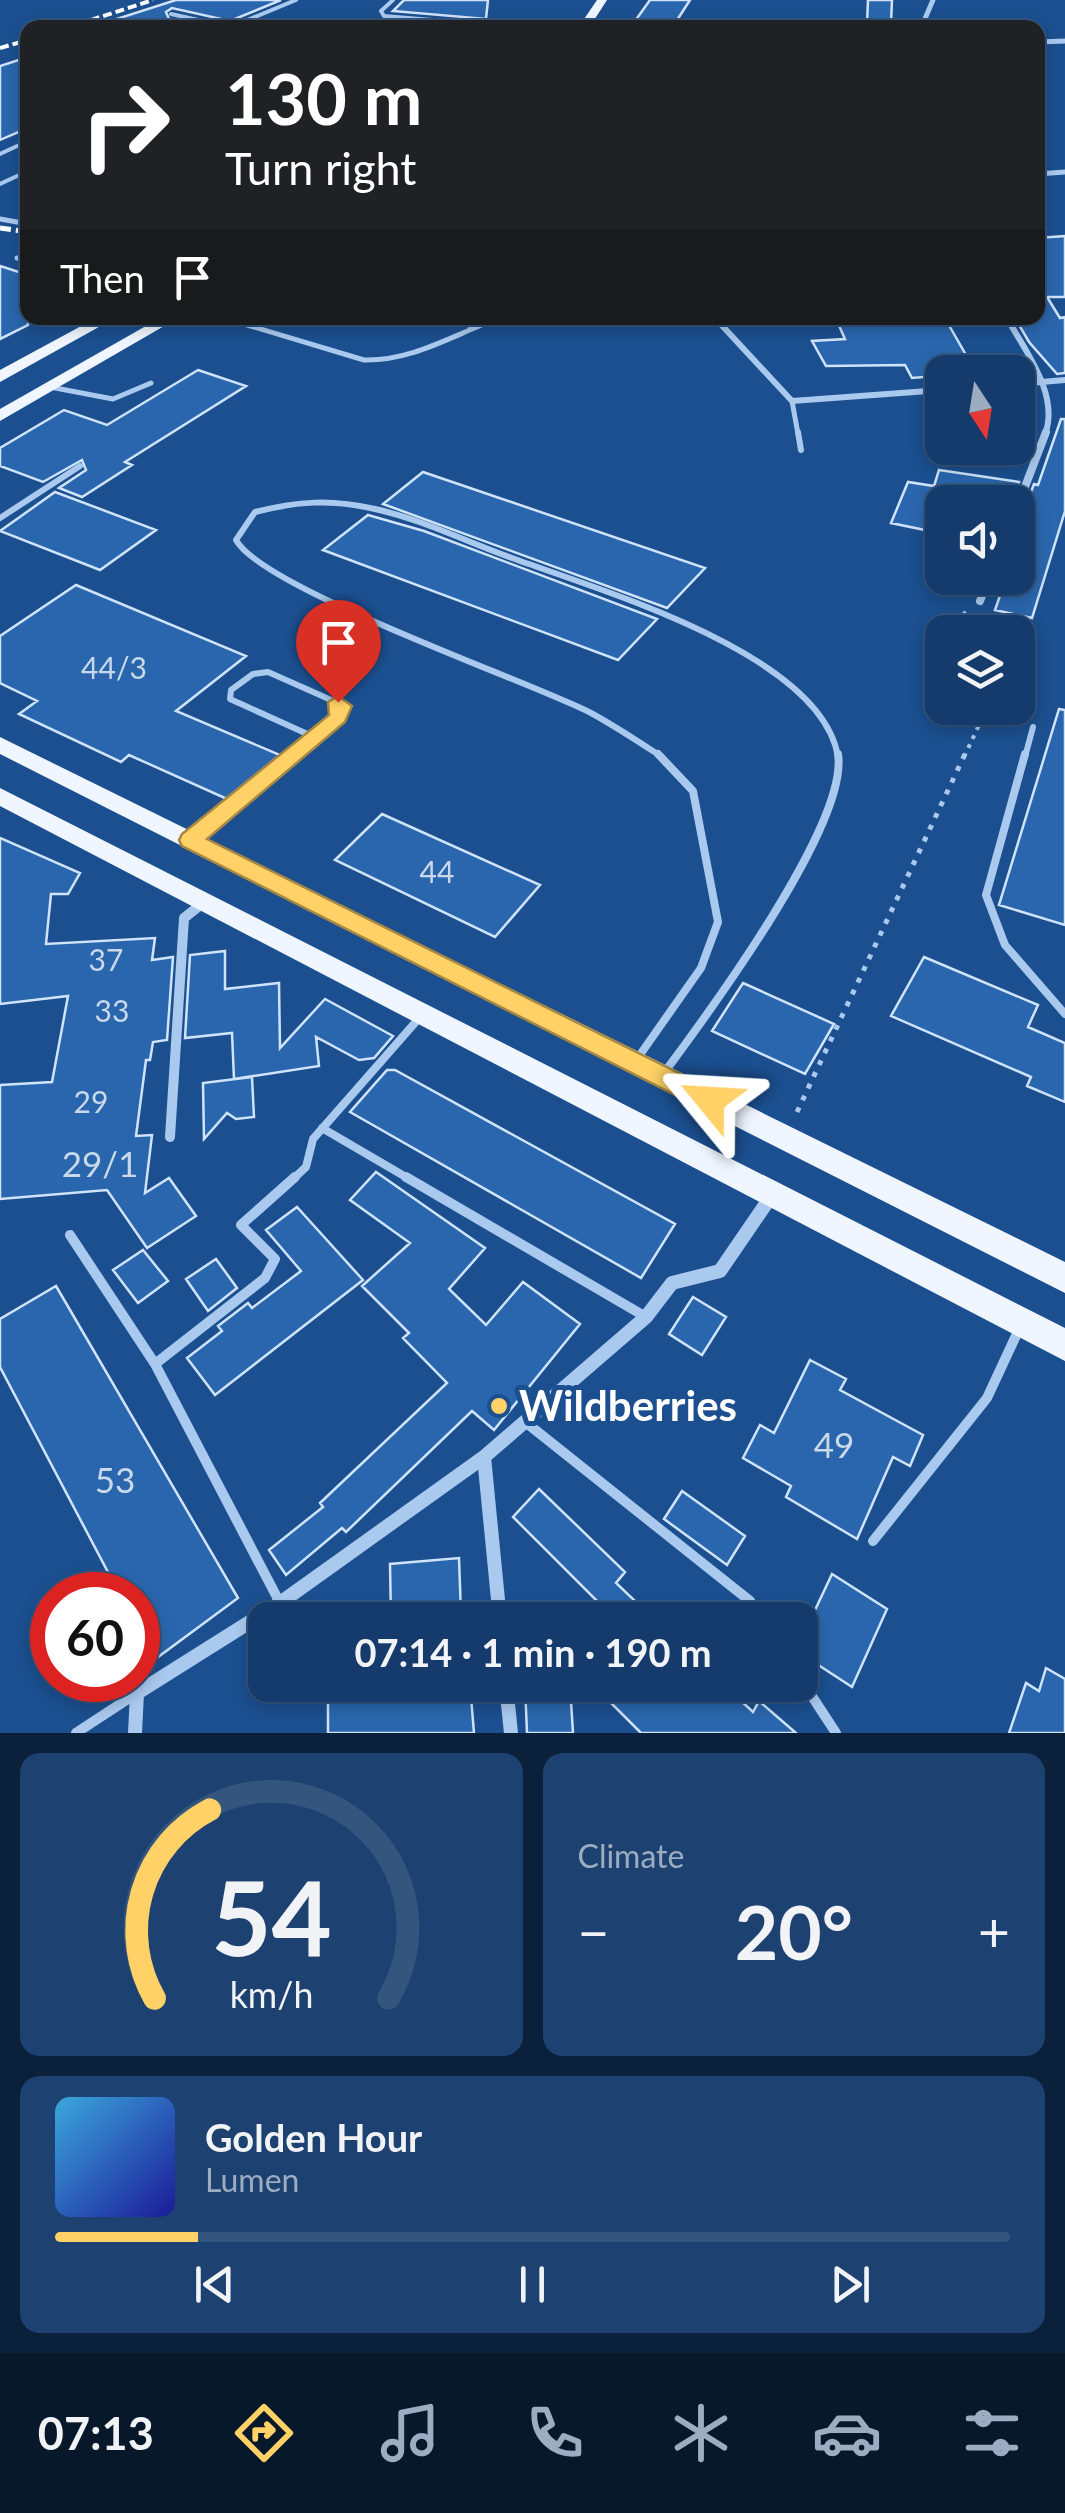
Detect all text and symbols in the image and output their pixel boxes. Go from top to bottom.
text: 130 m [225,56,422,140]
icon: right [60,60,190,190]
text: Turn right [225,141,416,195]
icon: arrive [165,250,220,305]
text: Then [60,255,145,301]
north arrow [925,355,1035,465]
map controls [925,355,1035,725]
button: sound [925,485,1035,595]
pin [296,600,381,703]
icon: arrive [311,615,366,670]
button: layers [925,615,1035,725]
house number: 44/3 [81,649,147,685]
house number: 44 [420,853,454,889]
house number: 37 [89,941,123,977]
house number: 33 [95,992,129,1028]
position arrow [658,1048,762,1152]
house number: 29 [74,1083,108,1119]
house number: 29/1 [62,1142,138,1184]
place label: Wildberries [519,1380,737,1430]
marker: Wildberries [488,1395,510,1417]
house number: 49 [814,1423,854,1465]
house number: 53 [95,1458,135,1500]
speed limit sign: 60 [30,1572,160,1702]
text: 07:14 · 1 min · 190 m [354,1629,712,1675]
text: Climate [578,1836,684,1875]
text: 54 [211,1853,332,1978]
text: 20° [735,1886,853,1976]
text: − [578,1898,609,1964]
text: + [978,1898,1010,1964]
text: km/h [229,1973,313,2016]
text: Golden Hour [205,2114,422,2160]
text: Lumen [205,2160,299,2199]
icon: previous [187,2257,242,2312]
icon: pause [505,2257,560,2312]
icon: next [823,2257,878,2312]
icon: directions [229,2398,299,2468]
icon: music [375,2398,445,2468]
icon: phone [520,2398,590,2468]
icon: climate [666,2398,736,2468]
icon: car [812,2398,882,2468]
icon: filters [957,2398,1027,2468]
text: 07:13 [38,2406,154,2460]

